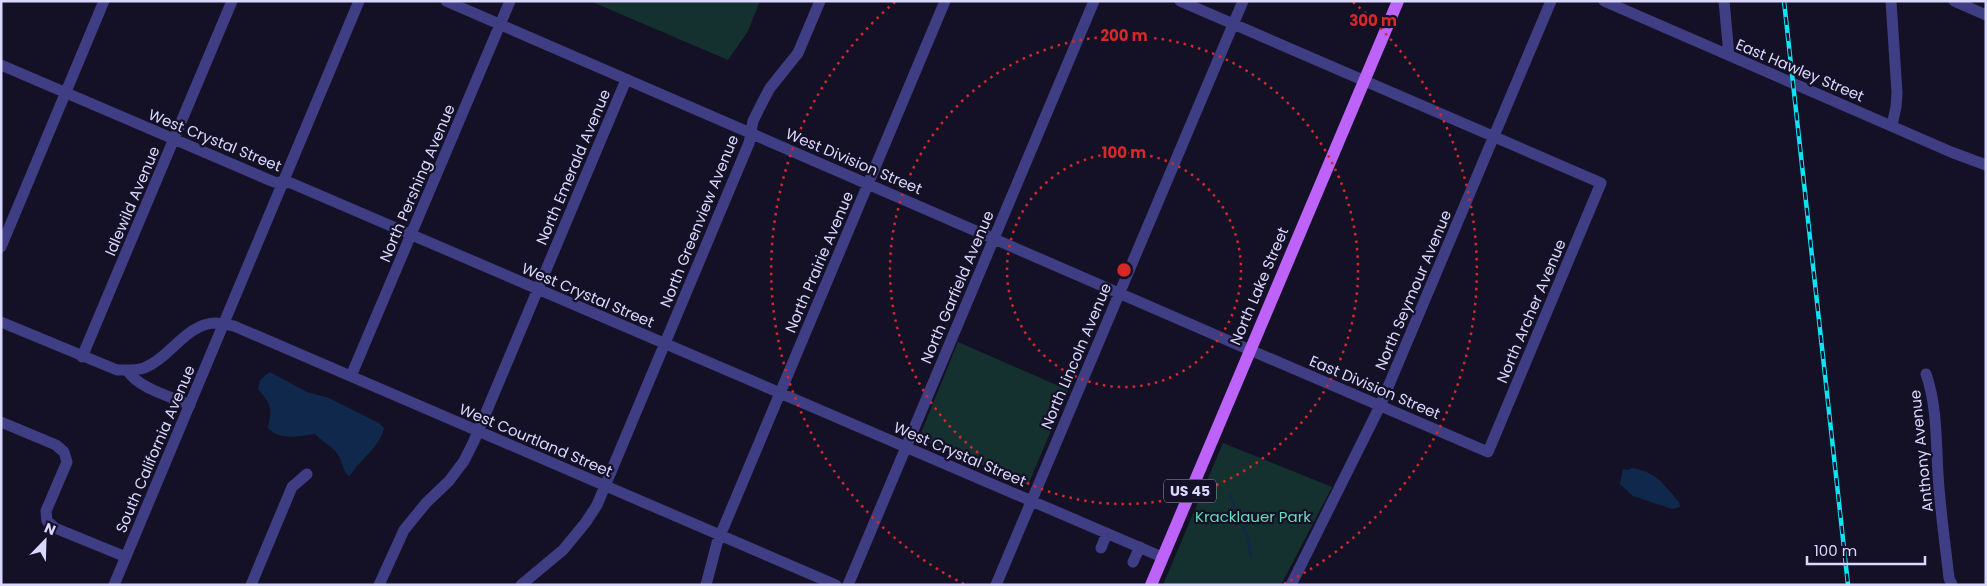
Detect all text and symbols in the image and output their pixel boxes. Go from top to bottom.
text: 300 m [1349,10,1397,31]
text: 200 m [1100,25,1148,46]
street label: East Hawley Street [1733,34,1867,106]
street label: North Emerald Avenue [531,86,615,248]
street label: North Pershing Avenue [374,101,460,265]
street label: West Crystal Street [145,104,285,176]
street label: West Division Street [783,123,925,199]
street label: North Greenview Avenue [655,132,743,310]
text: 100 m [1102,142,1146,163]
street label: Idlewild Avenue [99,143,165,259]
street label: North Prairie Avenue [780,188,858,336]
street label: North Garfield Avenue [915,207,999,367]
street label: North Seymour Avenue [1370,207,1456,373]
street label: North Lake Street [1225,224,1293,348]
street label: North Archer Avenue [1491,236,1571,386]
street label: West Crystal Street [519,258,657,332]
centre of rings [1115,261,1133,279]
street label: North Lincoln Avenue [1036,280,1116,432]
street label: East Division Street [1306,350,1444,424]
street label: South California Avenue [110,362,200,536]
street label: Anthony Avenue [1904,389,1938,513]
street label: West Courtland Street [456,398,616,482]
street label: West Crystal Street [891,417,1029,491]
road number: US 45 [1164,480,1216,502]
park label: Kracklauer Park [1195,506,1311,527]
north arrow [20,516,70,566]
text: N [41,518,59,540]
scale bar [1807,534,1924,566]
text: 100 m [1814,540,1857,561]

